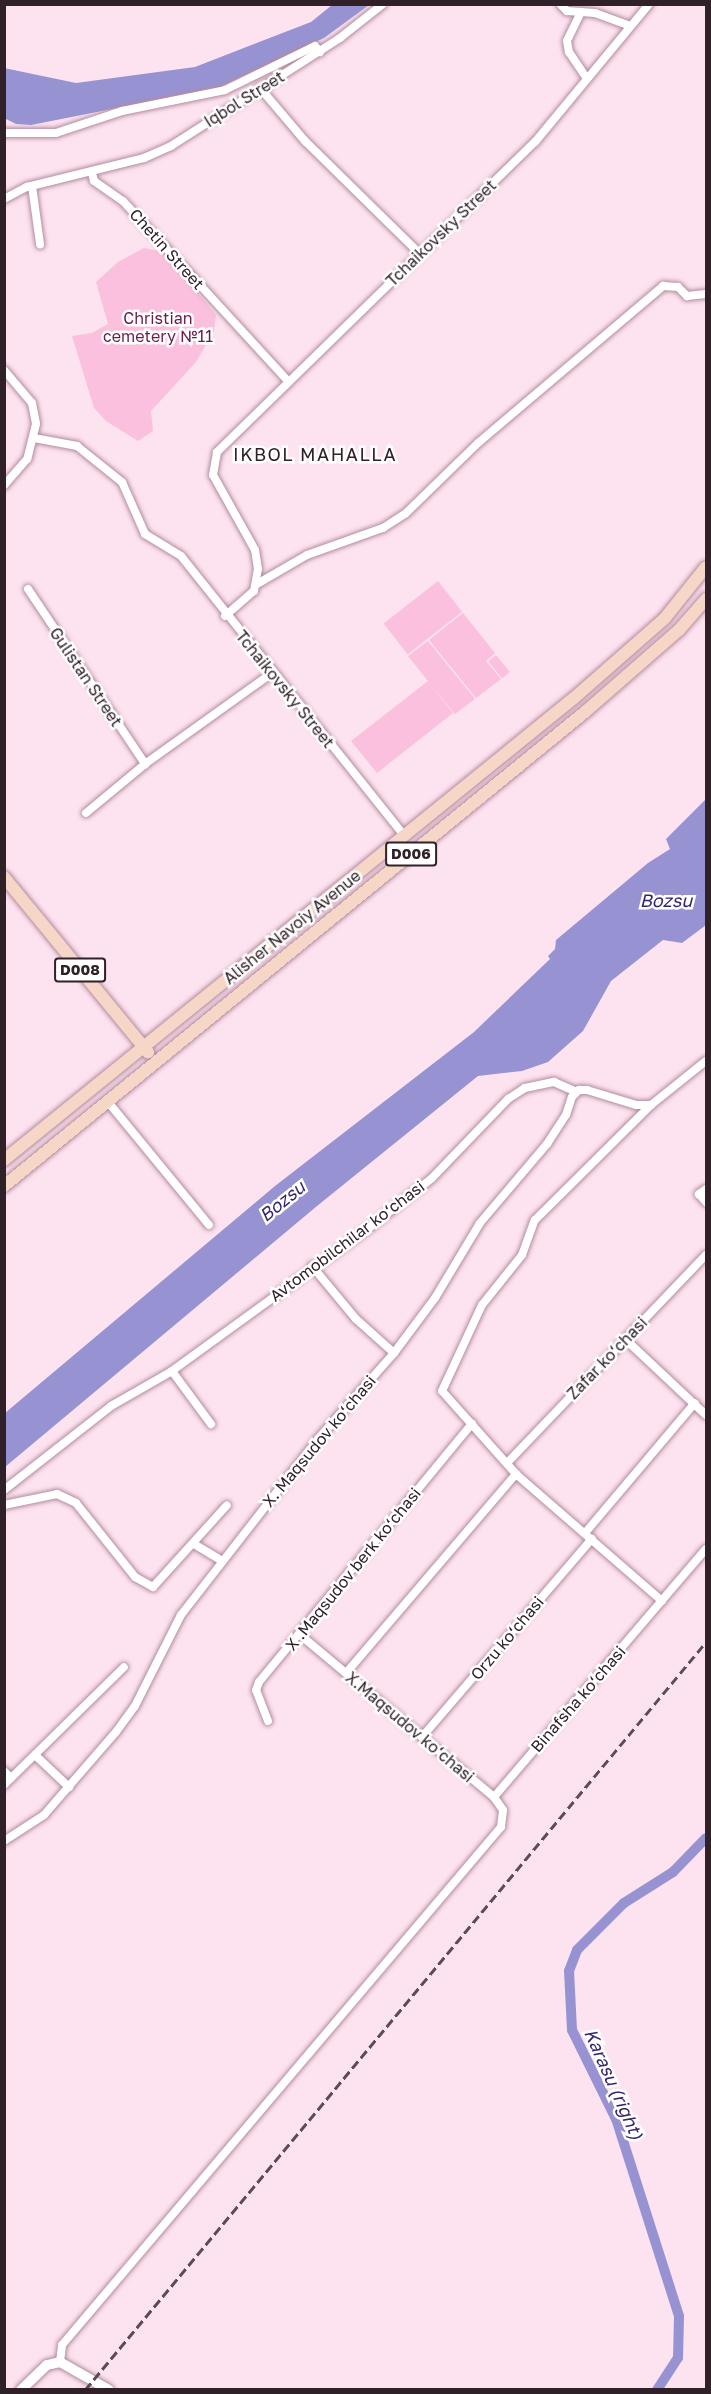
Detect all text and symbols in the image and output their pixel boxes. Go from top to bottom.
street label: Iqbol Street [200,67,288,131]
street label: Tchaikovsky Street [382,176,500,290]
street label: Chetin Street [126,205,208,293]
park label: Christian cemetery №11 [103,308,213,346]
district label: IKBOL MAHALLA [233,443,397,465]
street label: Gulistan Street [46,624,126,730]
street label: Tchaikovsky Street [232,626,338,752]
road number: D006 [384,842,438,866]
street label: Alisher Navoiy Avenue [220,866,364,988]
water label: Bozsu [640,889,692,911]
road number: D008 [53,958,107,982]
water label: Bozsu [255,1176,309,1226]
street label: Avtomobilchilar ko‘chasi [266,1177,428,1305]
street label: Zafar ko‘chasi [563,1313,651,1403]
street label: X. Maqsudov ko‘chasi [258,1371,380,1511]
street label: X .Maqsudov berk ko‘chasi [281,1484,425,1654]
street label: Orzu ko‘chasi [466,1592,548,1684]
street label: Binafsha ko‘chasi [527,1642,629,1756]
street label: X.Maqsudov ko‘chasi [342,1668,478,1786]
water label: Karasu (right) [580,2025,648,2143]

